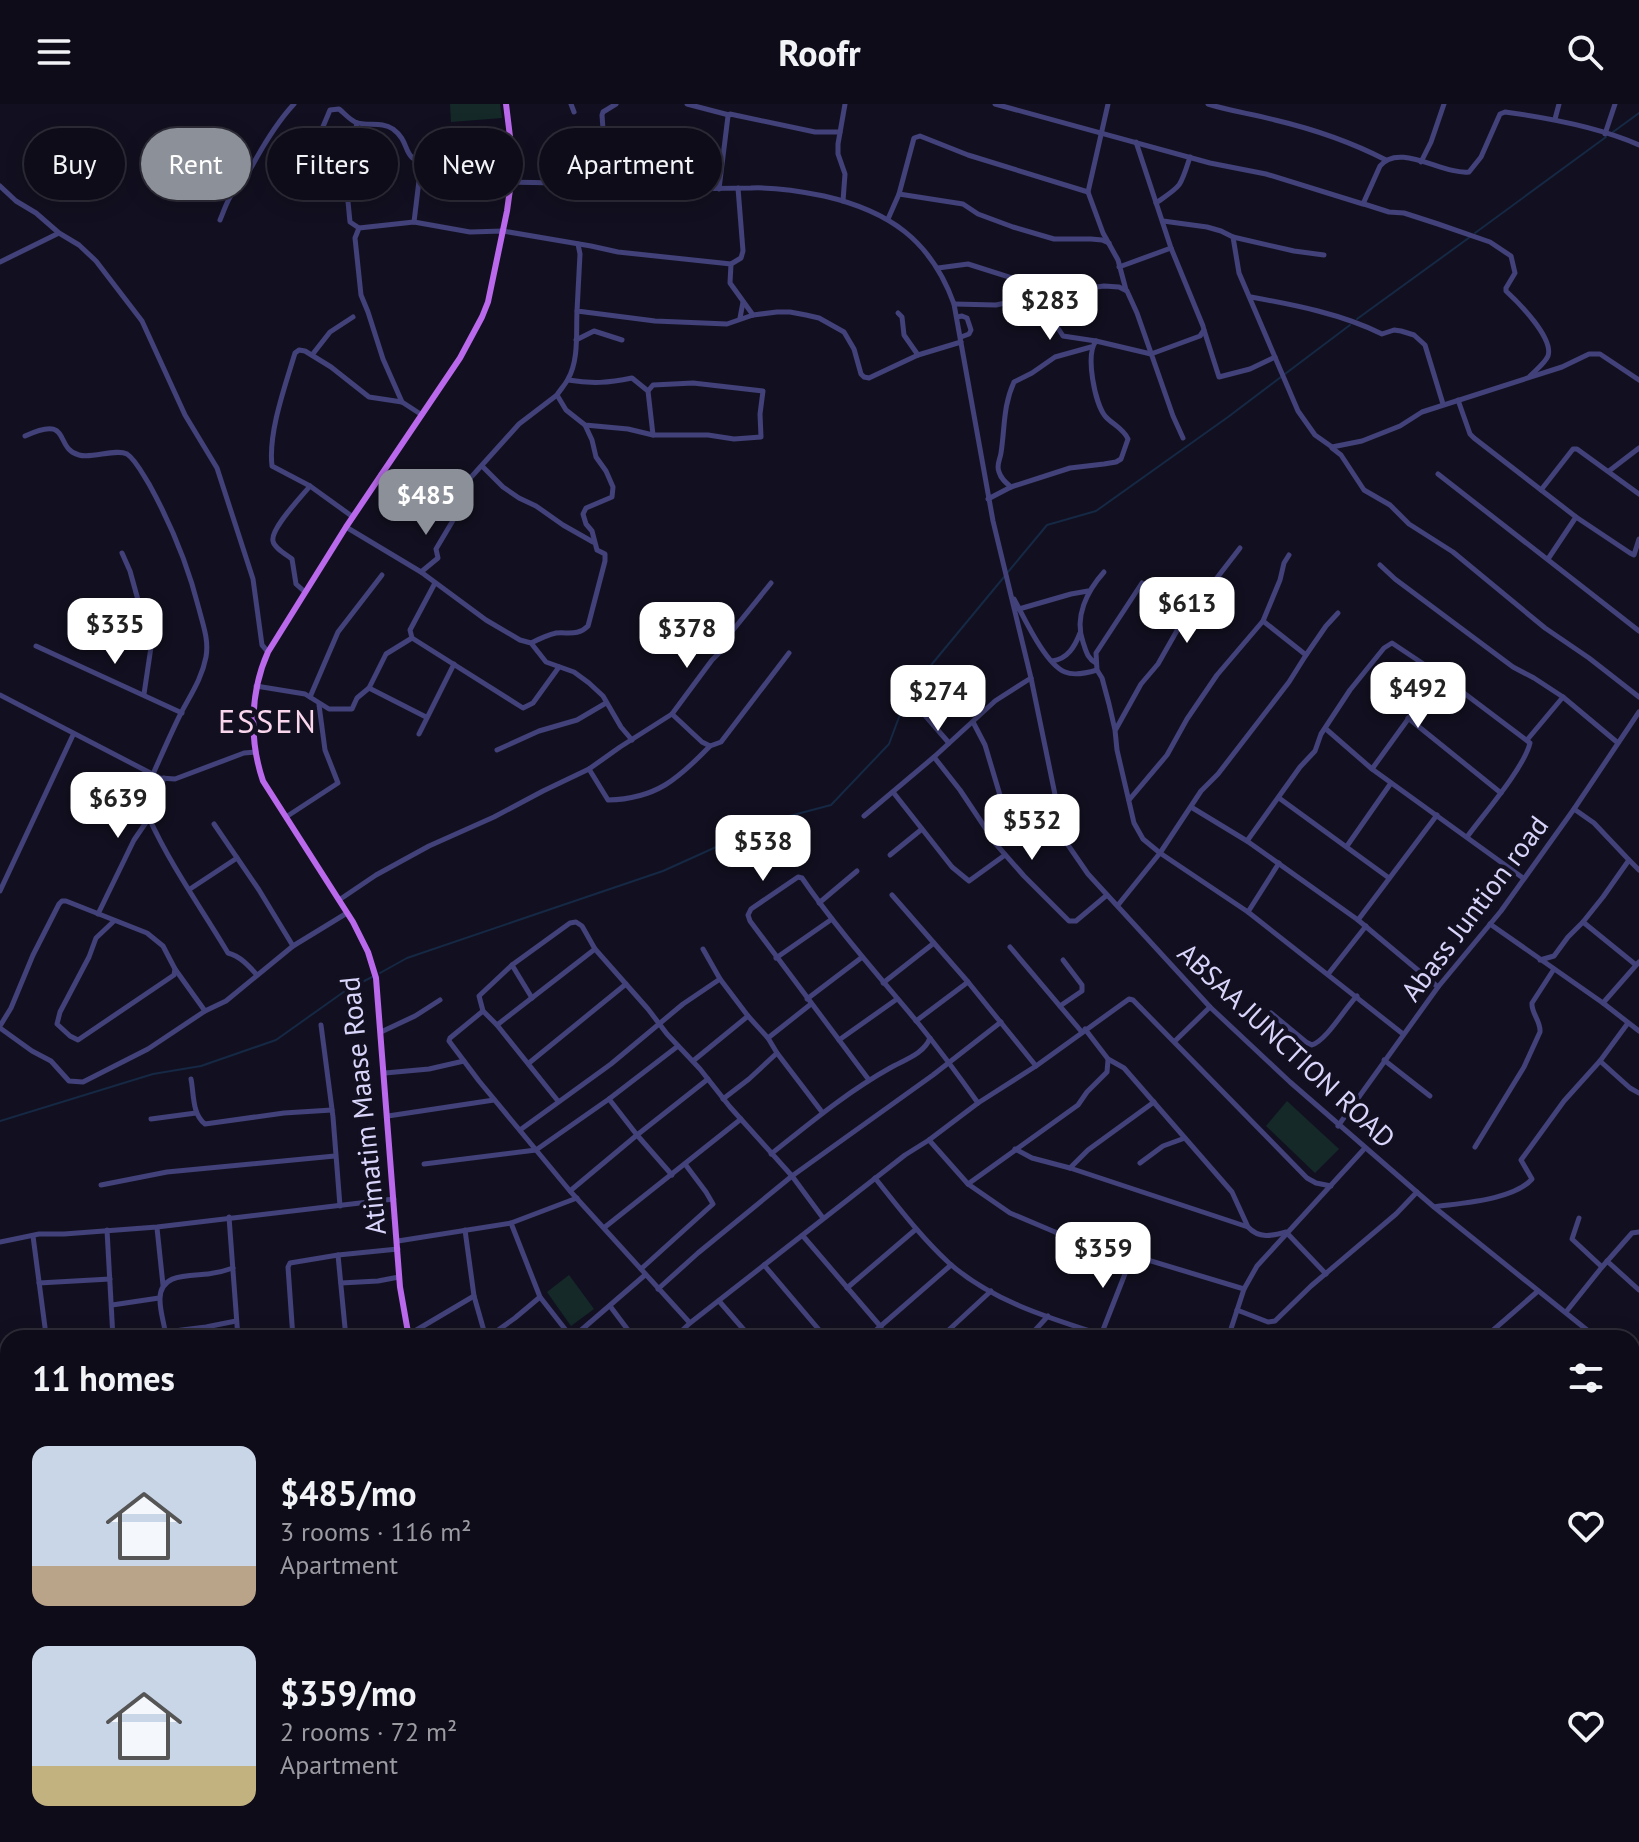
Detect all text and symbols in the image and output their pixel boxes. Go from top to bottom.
text: Roofr [778,29,861,76]
icon: menu [32,30,76,74]
icon: search [1563,30,1607,74]
chip: Buy [24,128,125,200]
chip: Rent [141,128,251,200]
chip: Filters [267,128,398,200]
chip: New [414,128,523,200]
chip: Apartment [539,128,722,200]
pin: $283 [1003,274,1097,342]
text: $283 [1021,283,1079,316]
pin: $485 [379,469,473,537]
text: $485 [397,478,455,511]
pin: $613 [1140,577,1234,645]
text: $613 [1158,586,1216,619]
pin: $335 [68,598,162,666]
pin: $378 [640,602,734,670]
text: $335 [86,607,144,640]
text: $378 [658,611,716,644]
pin: $492 [1371,662,1465,730]
pin: $274 [891,665,985,733]
text: $492 [1389,671,1447,704]
text: $274 [909,674,967,707]
district label: ESSEN [218,700,318,742]
pin: $639 [71,772,165,840]
text: $639 [89,781,147,814]
pin: $532 [985,794,1079,862]
text: $532 [1003,803,1061,836]
street label: Abass Juntion road [1392,808,1556,1008]
pin: $538 [716,815,810,883]
text: $538 [734,824,792,857]
street label: ABSAA JUNCTION ROAD [1170,934,1404,1156]
street label: Atimatim Maase Road [330,975,394,1237]
pin: $359 [1056,1222,1150,1290]
text: $359 [1074,1231,1132,1264]
text: 11 homes [32,1356,175,1400]
icon: filters [1564,1356,1608,1400]
text: $485/mo [280,1471,417,1515]
icon: home [96,1478,192,1574]
icon: heart [1564,1504,1608,1548]
text: 3 rooms · 116 m² [280,1515,472,1548]
text: Apartment [280,1548,398,1581]
text: $359/mo [280,1671,417,1715]
icon: home [96,1678,192,1774]
icon: heart [1564,1704,1608,1748]
text: 2 rooms · 72 m² [280,1715,457,1748]
text: Apartment [280,1748,398,1781]

